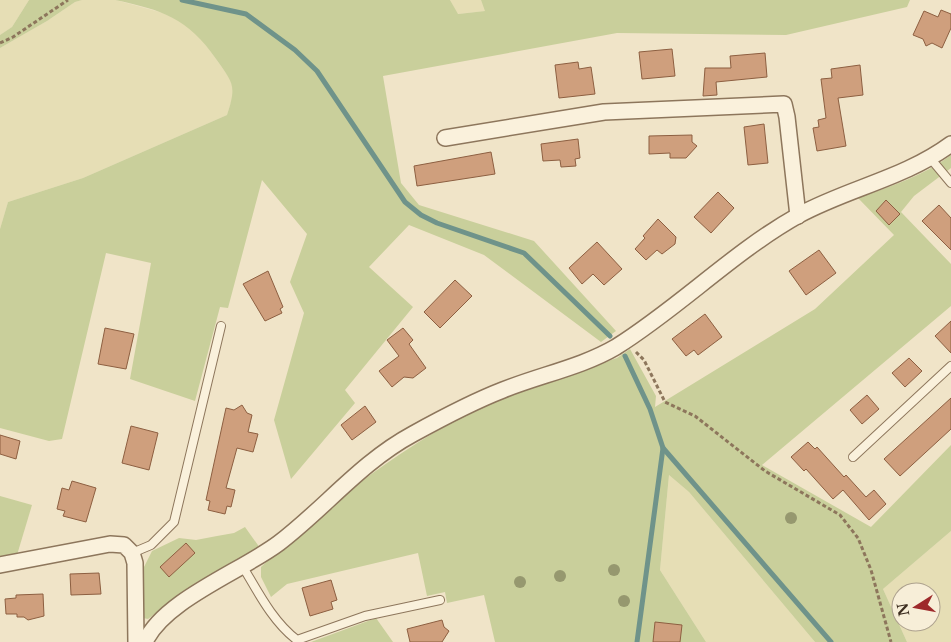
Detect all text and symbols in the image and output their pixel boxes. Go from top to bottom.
north arrow [891,582,941,632]
text: N [893,601,913,618]

